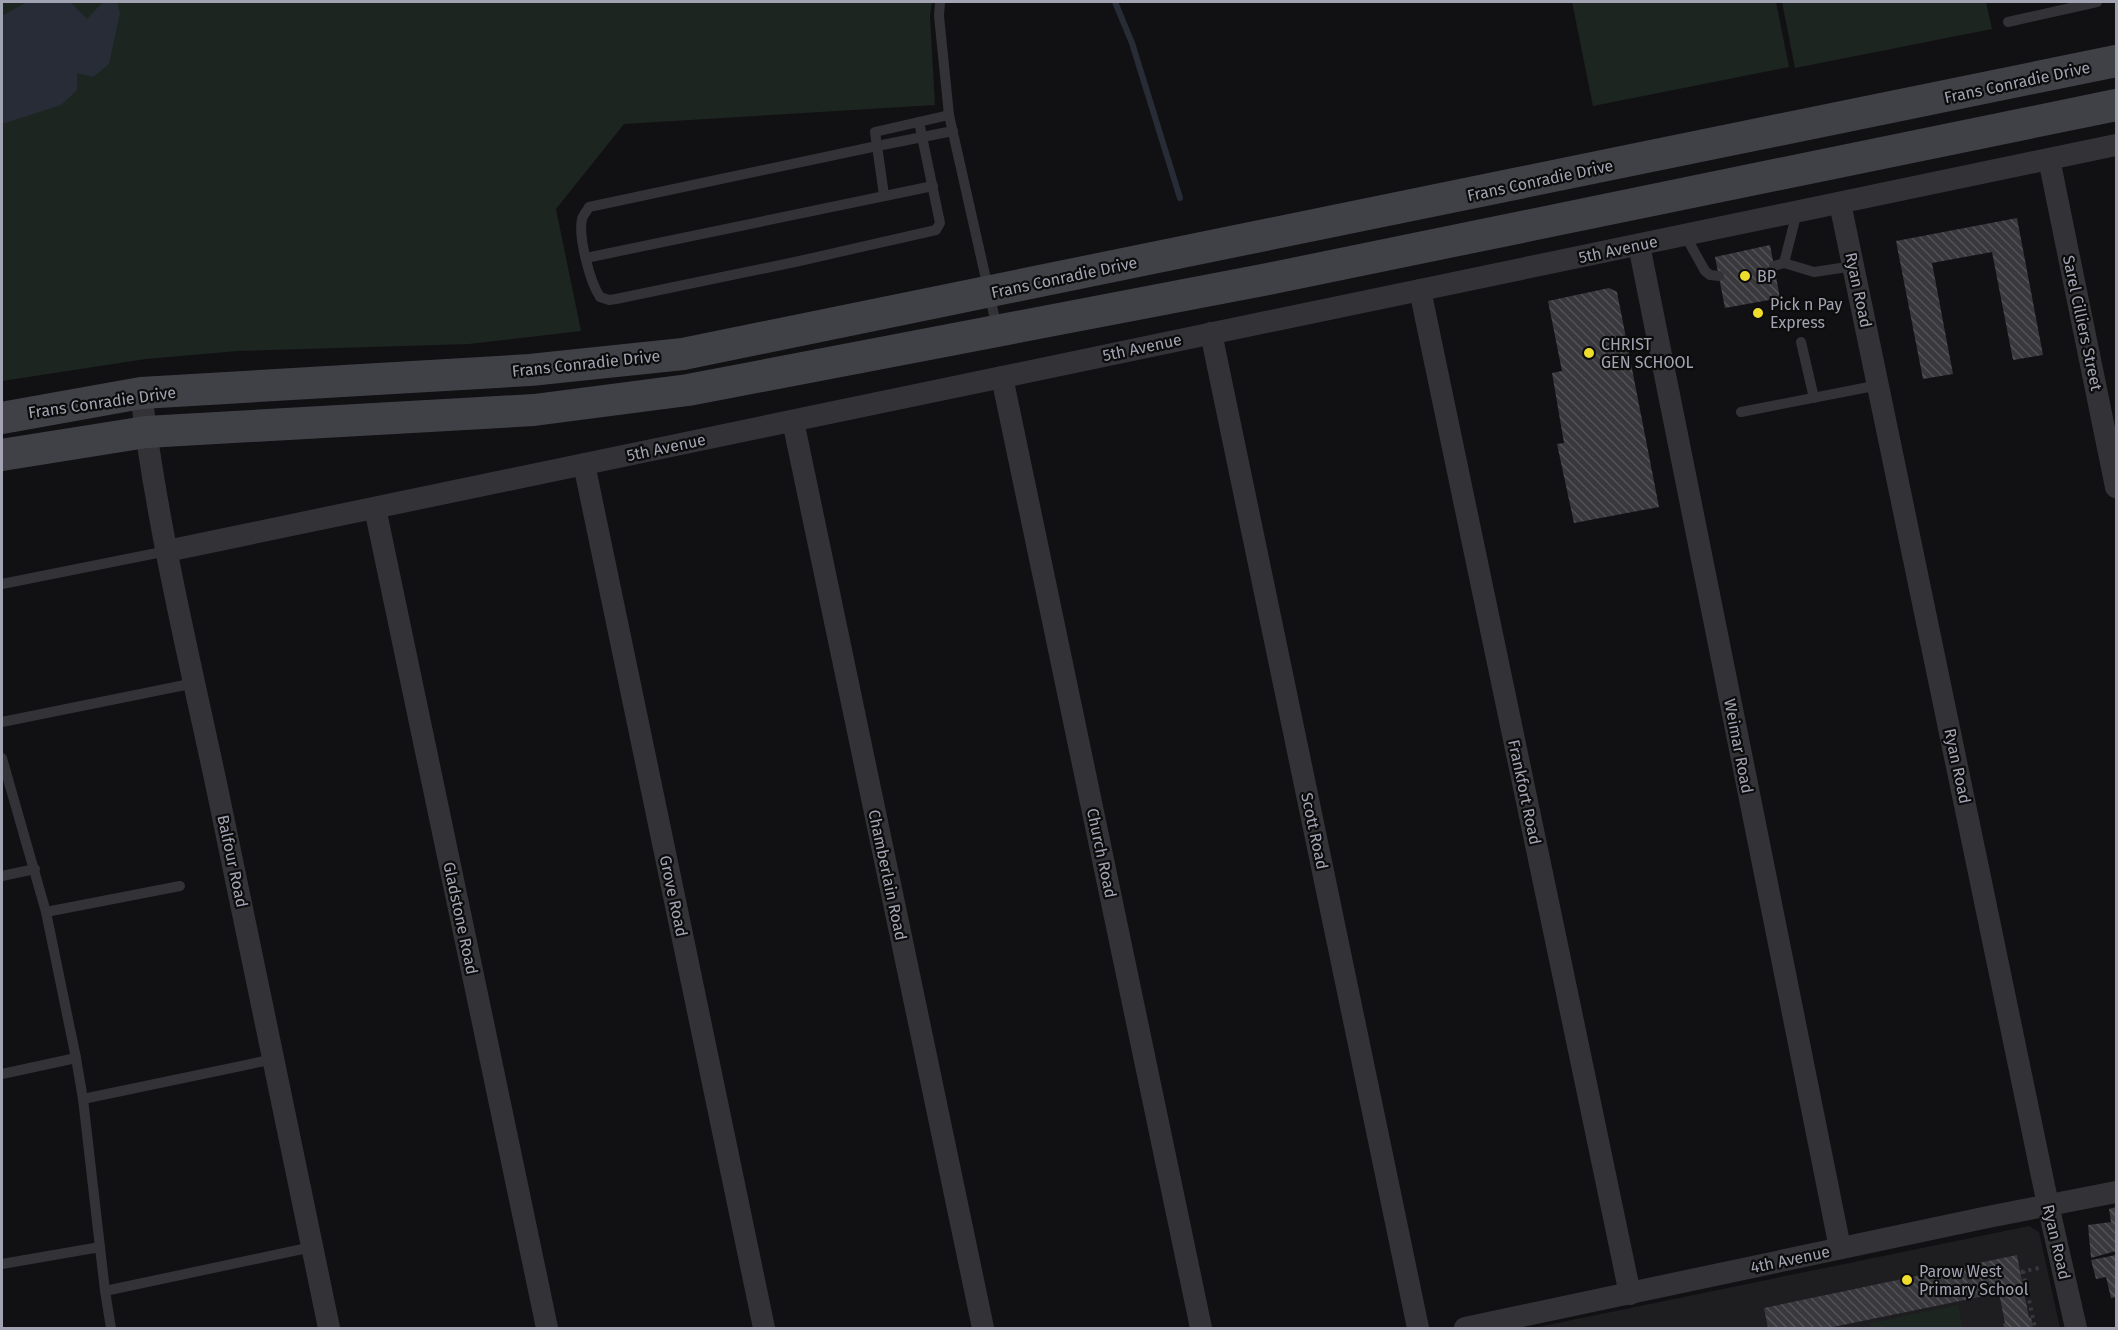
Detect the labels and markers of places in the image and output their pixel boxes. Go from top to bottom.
place label: BP [1757,267,1776,286]
marker: BP [1738,269,1752,283]
place label: Pick n Pay Express [1770,295,1842,332]
marker: Pick n Pay Express [1751,306,1765,320]
place label: CHRIST GEN SCHOOL [1601,335,1694,372]
marker: CHRIST GEN SCHOOL [1582,346,1596,360]
place label: Parow West Primary School [1919,1262,2029,1299]
marker: Parow West Primary School [1900,1273,1914,1287]

